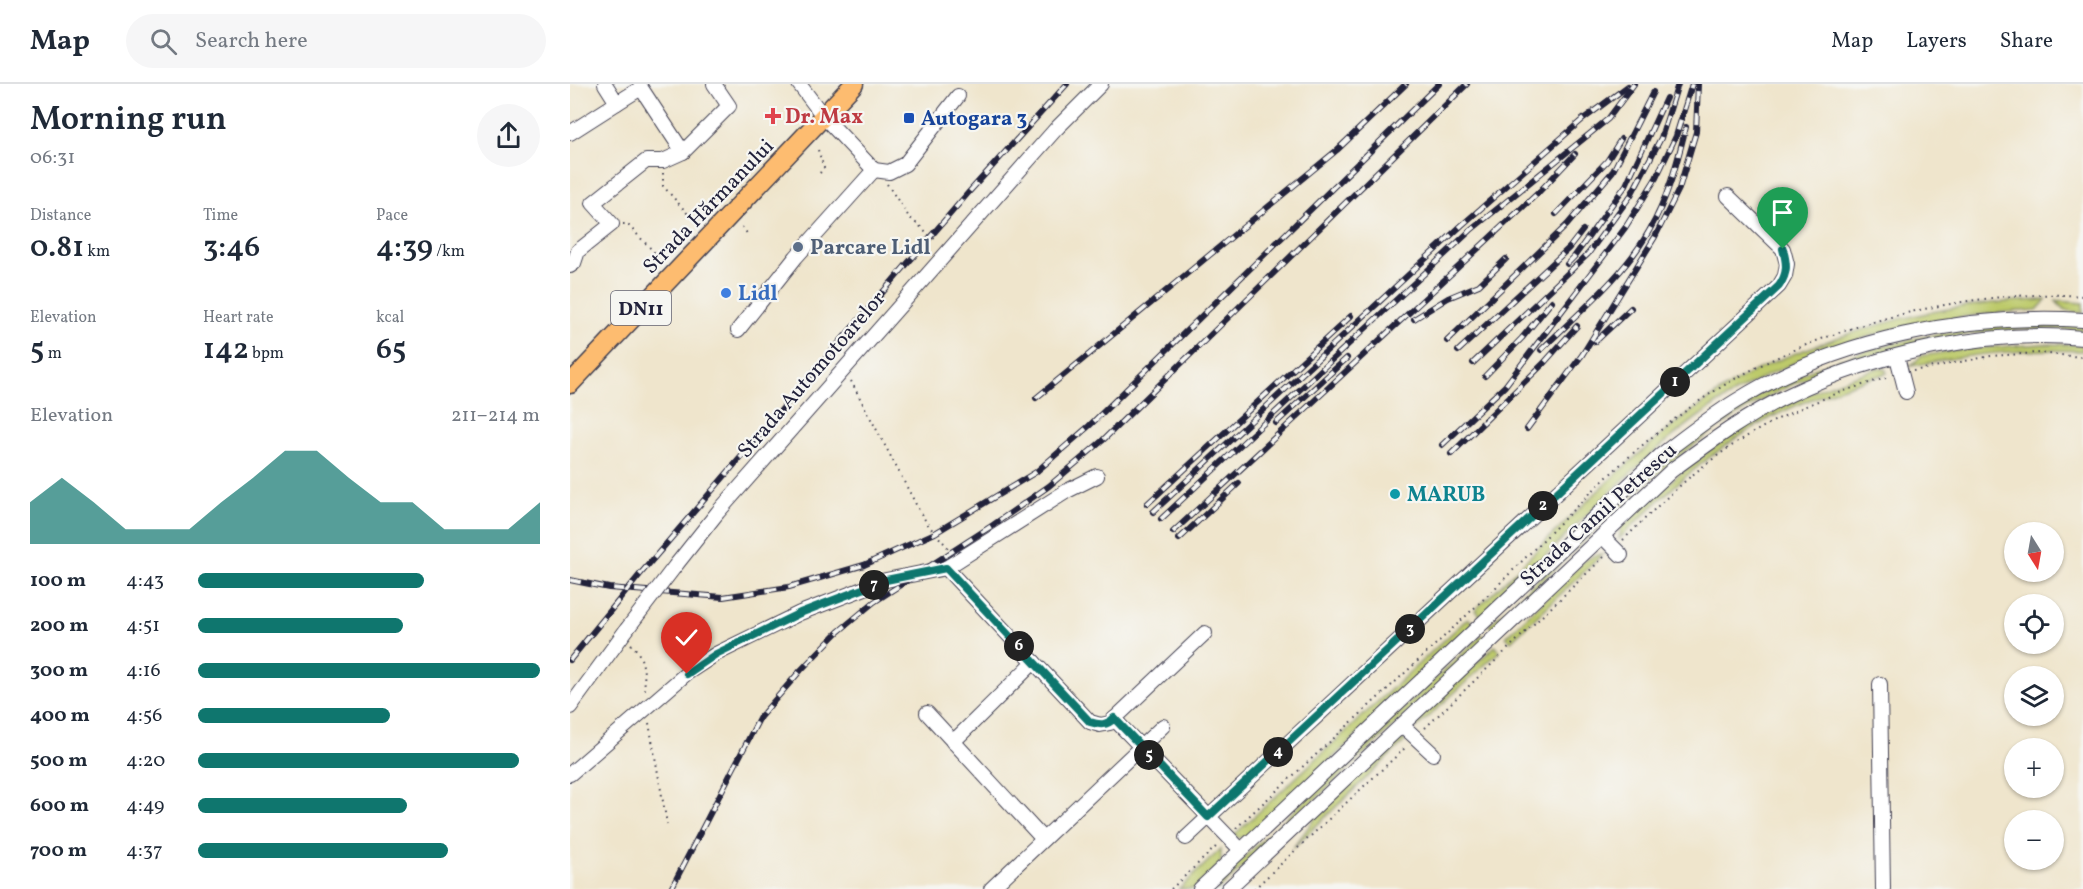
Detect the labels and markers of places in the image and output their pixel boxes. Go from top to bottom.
place label: Dr. Max [785,103,863,132]
place label: Autogara 3 [921,105,1027,134]
marker: Dr. Max [766,109,780,123]
marker: Autogara 3 [902,111,916,125]
pin [1757,187,1808,249]
place label: Parcare Lidl [810,234,931,263]
marker: Parcare Lidl [791,240,805,254]
place label: Lidl [738,280,778,309]
marker: Lidl [719,286,733,300]
pin: 1 [1660,367,1690,397]
place label: MARUB [1407,481,1485,510]
marker: MARUB [1388,487,1402,501]
pin: 2 [1528,491,1558,521]
pin: 7 [859,570,889,600]
pin [661,612,712,674]
pin: 3 [1395,614,1425,644]
pin: 6 [1004,631,1034,661]
pin: 4 [1263,737,1293,767]
pin: 5 [1134,740,1164,770]

